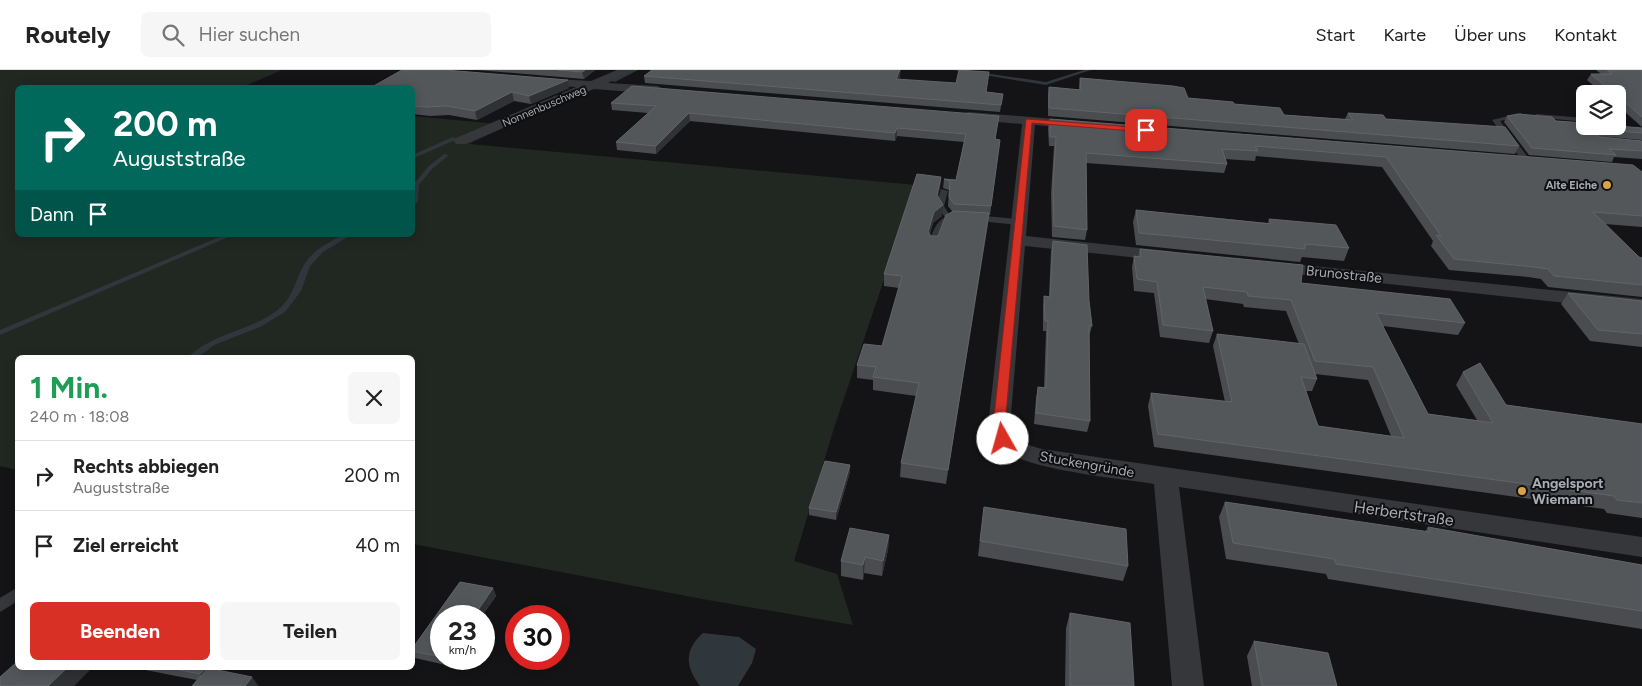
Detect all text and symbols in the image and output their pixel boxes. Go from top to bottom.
search box [141,12,491,57]
text: Routely [25,20,111,49]
icon: search [159,21,187,49]
text: Hier suchen [199,23,300,46]
text: Start [1316,24,1355,46]
text: Karte [1383,24,1426,46]
text: Über uns [1454,24,1526,46]
text: Kontakt [1554,24,1617,46]
street label: Nonnenbuschweg [500,83,588,130]
map controls [1576,85,1626,135]
button: layers [1576,85,1626,135]
text: 200 m [113,103,217,145]
icon: right [30,105,95,170]
pin [1125,109,1167,151]
icon: arrive [1132,116,1160,144]
text: Auguststraße [113,145,246,172]
place label: Alte Eiche [1546,179,1597,192]
marker: Alte Eiche [1601,179,1613,191]
icon: arrive [84,200,112,228]
text: Dann [30,203,74,226]
street label: Brunostraße [1305,262,1383,287]
text: 1 Min. [30,369,108,406]
button: close [348,372,400,424]
text: 240 m · 18:08 [30,407,129,426]
position arrow [976,412,1028,464]
street label: Stuckengründe [1038,448,1136,481]
text: Rechts abbiegen [73,455,219,478]
icon: right [30,462,58,490]
text: 200 m [344,464,400,487]
place label: Angelsport Wiemann [1532,475,1604,508]
text: Auguststraße [73,478,169,497]
marker: Angelsport Wiemann [1516,485,1528,497]
street label: Herbertstraße [1353,497,1455,530]
icon: arrive [30,532,58,560]
text: Ziel erreicht [73,534,179,557]
text: 40 m [355,534,400,557]
button: Beenden [30,602,210,660]
button: Teilen [220,602,400,660]
speed limit sign: 30 [505,605,570,670]
text: 23 [448,616,477,646]
text: km/h [449,643,476,657]

